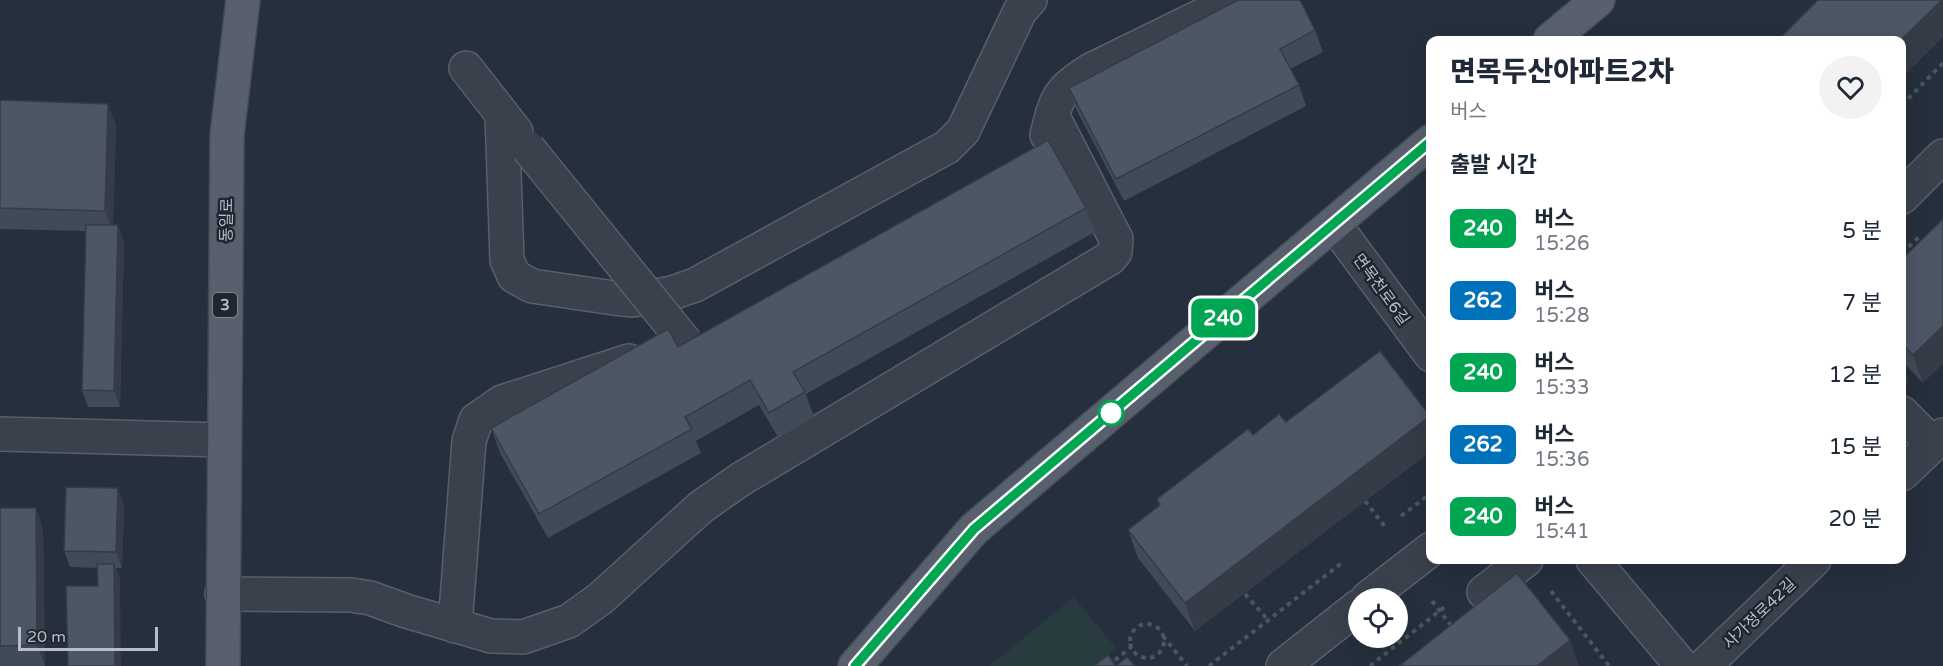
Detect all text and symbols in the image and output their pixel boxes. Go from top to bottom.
text: 면목두산아파트2차 [1450,55,1674,89]
button: heart [1819,56,1882,119]
text: 버스 [1450,100,1487,124]
text: 출발 시간 [1450,152,1537,178]
street label: 동일로 [217,197,237,242]
text: 버스 [1534,206,1574,232]
text: 240 [1463,216,1503,241]
text: 5 분 [1842,218,1882,244]
text: 15:26 [1534,232,1589,256]
street label: 면목천로6길 [1349,250,1414,329]
text: 버스 [1534,278,1574,304]
text: 262 [1463,288,1503,313]
text: 7 분 [1842,290,1882,316]
road number: 3 [213,293,237,317]
line badge: 240 [1188,298,1258,338]
text: 15:28 [1534,304,1589,328]
text: 240 [1203,306,1243,331]
text: 버스 [1534,350,1574,376]
text: 240 [1463,360,1503,385]
text: 12 분 [1828,362,1882,388]
text: 15:33 [1534,376,1589,400]
unlabelled marker [1098,400,1124,426]
text: 버스 [1534,422,1574,448]
text: 262 [1463,432,1503,457]
text: 15 분 [1828,434,1882,460]
text: 15:36 [1534,448,1589,472]
text: 버스 [1534,494,1574,520]
text: 240 [1463,504,1503,529]
text: 20 분 [1828,506,1882,532]
text: 15:41 [1534,520,1589,544]
street label: 사가정로42길 [1719,574,1800,653]
map controls [1348,588,1408,648]
button: locate [1348,588,1408,648]
scale bar [18,624,158,652]
text: 20 m [27,627,66,647]

